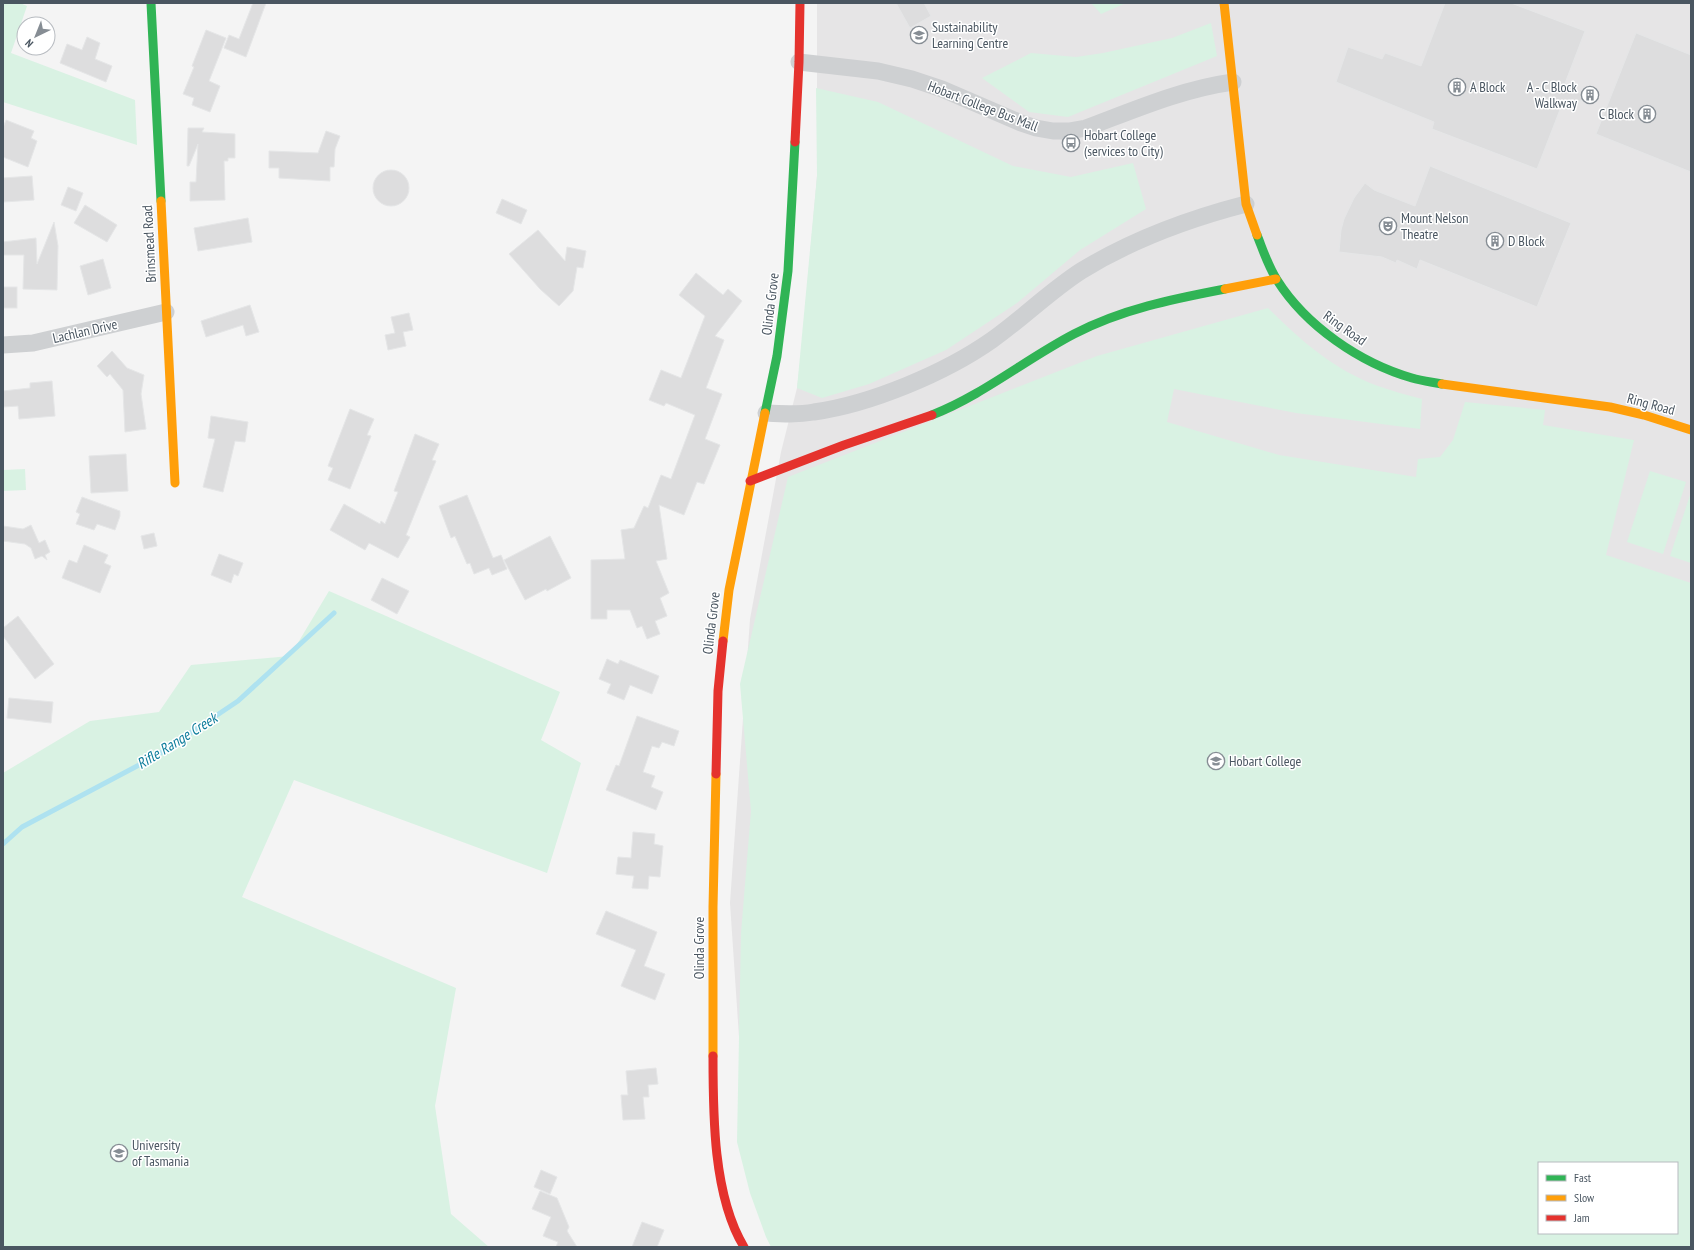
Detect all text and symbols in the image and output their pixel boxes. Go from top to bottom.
north arrow [16,16,56,56]
place label: Sustainability Learning Centre [932,18,1008,52]
school or university icon: Sustainability Learning Centre [909,25,929,45]
text: N [22,36,36,50]
street label: Hobart College Bus Mall [925,77,1041,136]
building icon: A Block [1447,77,1467,97]
place label: A Block [1470,78,1506,96]
place label: A - C Block Walkway [1527,78,1578,112]
building icon: A - C Block Walkway [1580,85,1600,105]
building icon: C Block [1637,104,1657,124]
place label: C Block [1599,105,1635,123]
place label: Hobart College (services to City) [1084,126,1164,160]
bus stop icon: Hobart College (services to City) [1061,133,1081,153]
street label: Brinsmead Road [138,205,160,283]
place label: Mount Nelson Theatre [1401,209,1469,243]
theatre icon: Mount Nelson Theatre [1378,216,1398,236]
building icon: D Block [1485,231,1505,251]
place label: D Block [1508,232,1545,250]
street label: Olinda Grove [757,272,783,336]
street label: Ring Road [1320,307,1370,349]
street label: Lachlan Drive [51,315,119,347]
street label: Ring Road [1625,389,1677,419]
street label: Olinda Grove [698,591,724,655]
water label: Rifle Range Creek [133,707,222,773]
school or university icon: Hobart College [1206,751,1226,771]
place label: Hobart College [1229,752,1302,770]
street label: Olinda Grove [690,916,708,979]
place label: University of Tasmania [132,1136,189,1170]
school or university icon: University of Tasmania [109,1143,129,1163]
legend [1538,1162,1678,1234]
text: Fast [1574,1170,1592,1185]
text: Slow [1574,1190,1595,1205]
text: Jam [1573,1210,1590,1225]

